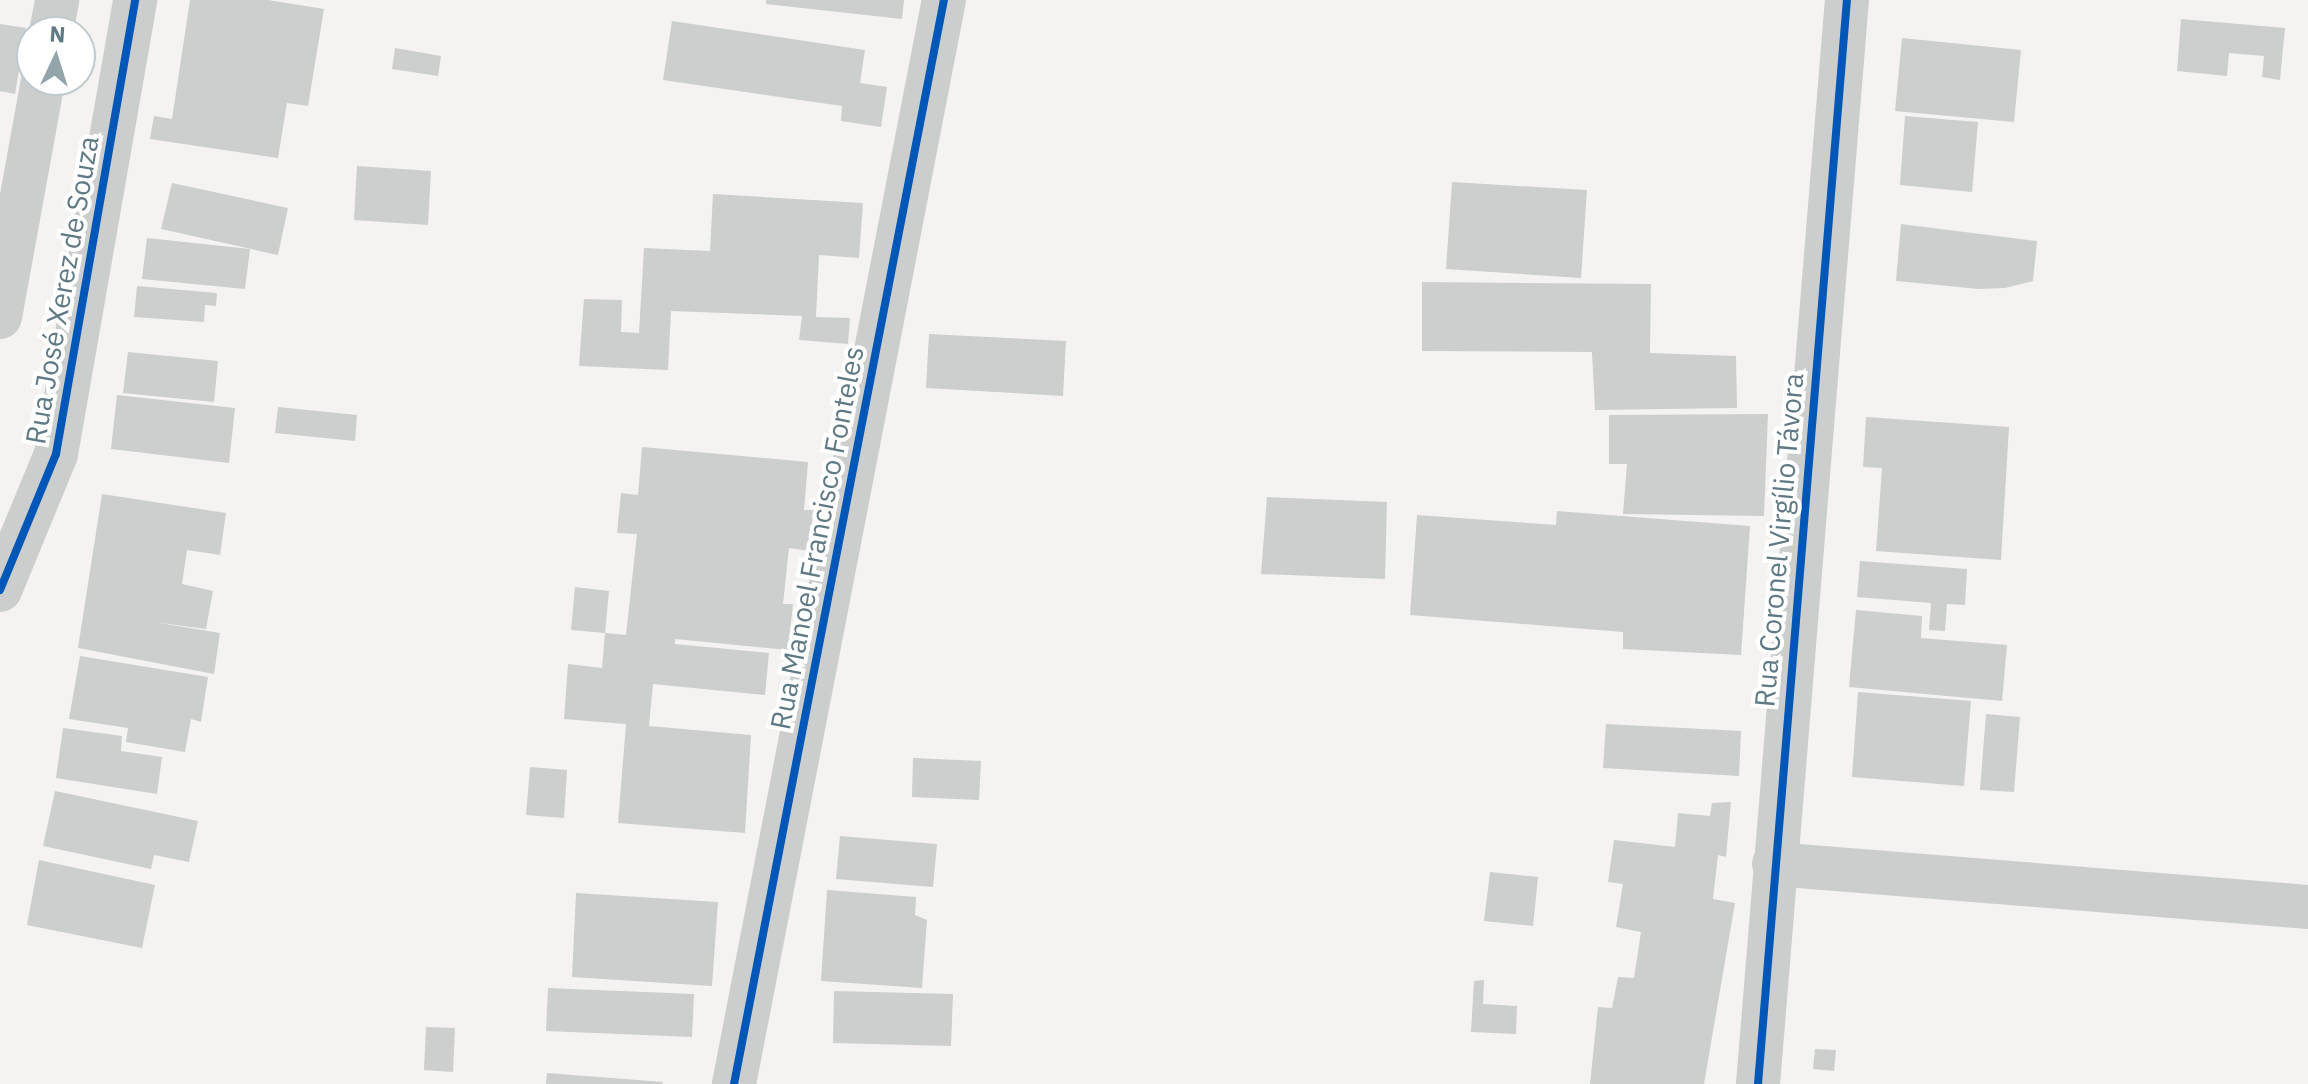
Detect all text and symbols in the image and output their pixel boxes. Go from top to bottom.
north arrow [16,16,96,96]
text: N [49,19,67,49]
street label: Rua José Xerez de Souza [18,133,106,447]
street label: Rua Manoel Francisco Fonteles [763,344,871,732]
street label: Rua Coronel Virgílio Távora [1748,372,1810,708]

